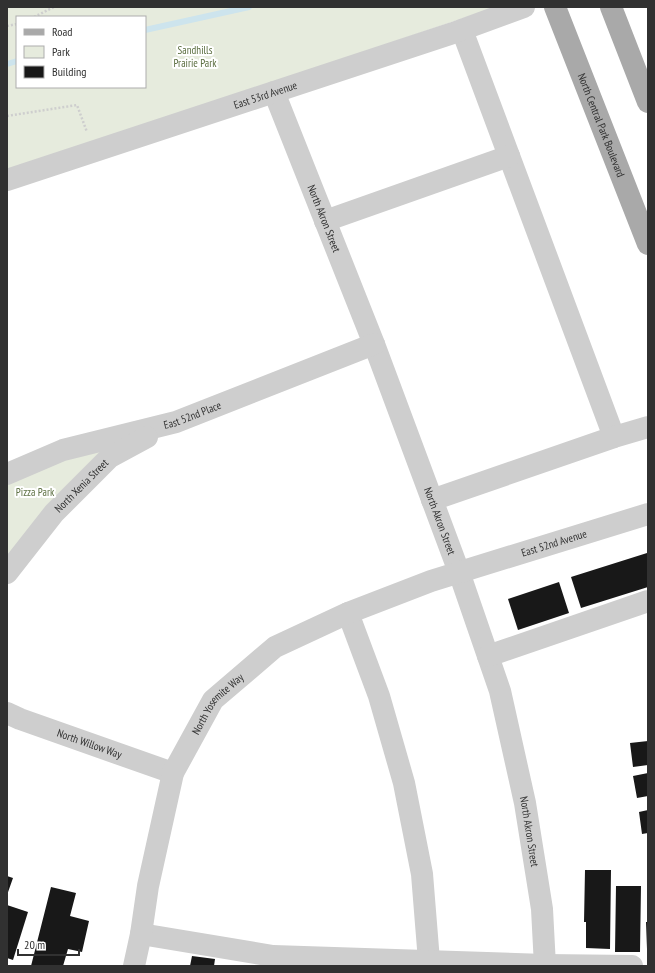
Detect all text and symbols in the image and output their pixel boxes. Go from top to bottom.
legend [16,16,146,88]
text: Road [52,24,72,39]
park label: Sandhills Prairie Park [173,43,217,70]
text: Park [52,44,70,59]
text: Building [52,64,87,79]
street label: North Central Park Boulevard [575,71,628,179]
street label: East 53rd Avenue [232,78,299,112]
street label: North Akron Street [305,183,344,254]
street label: East 52nd Place [162,398,223,432]
street label: North Xenia Street [52,456,111,515]
park label: Pizza Park [16,485,55,499]
street label: North Akron Street [421,485,459,557]
street label: East 52nd Avenue [520,526,589,560]
street label: North Yosemite Way [188,670,247,737]
street label: North Willow Way [55,726,125,762]
street label: North Akron Street [517,795,542,868]
scale bar [18,931,79,957]
text: 20 m [24,937,45,952]

